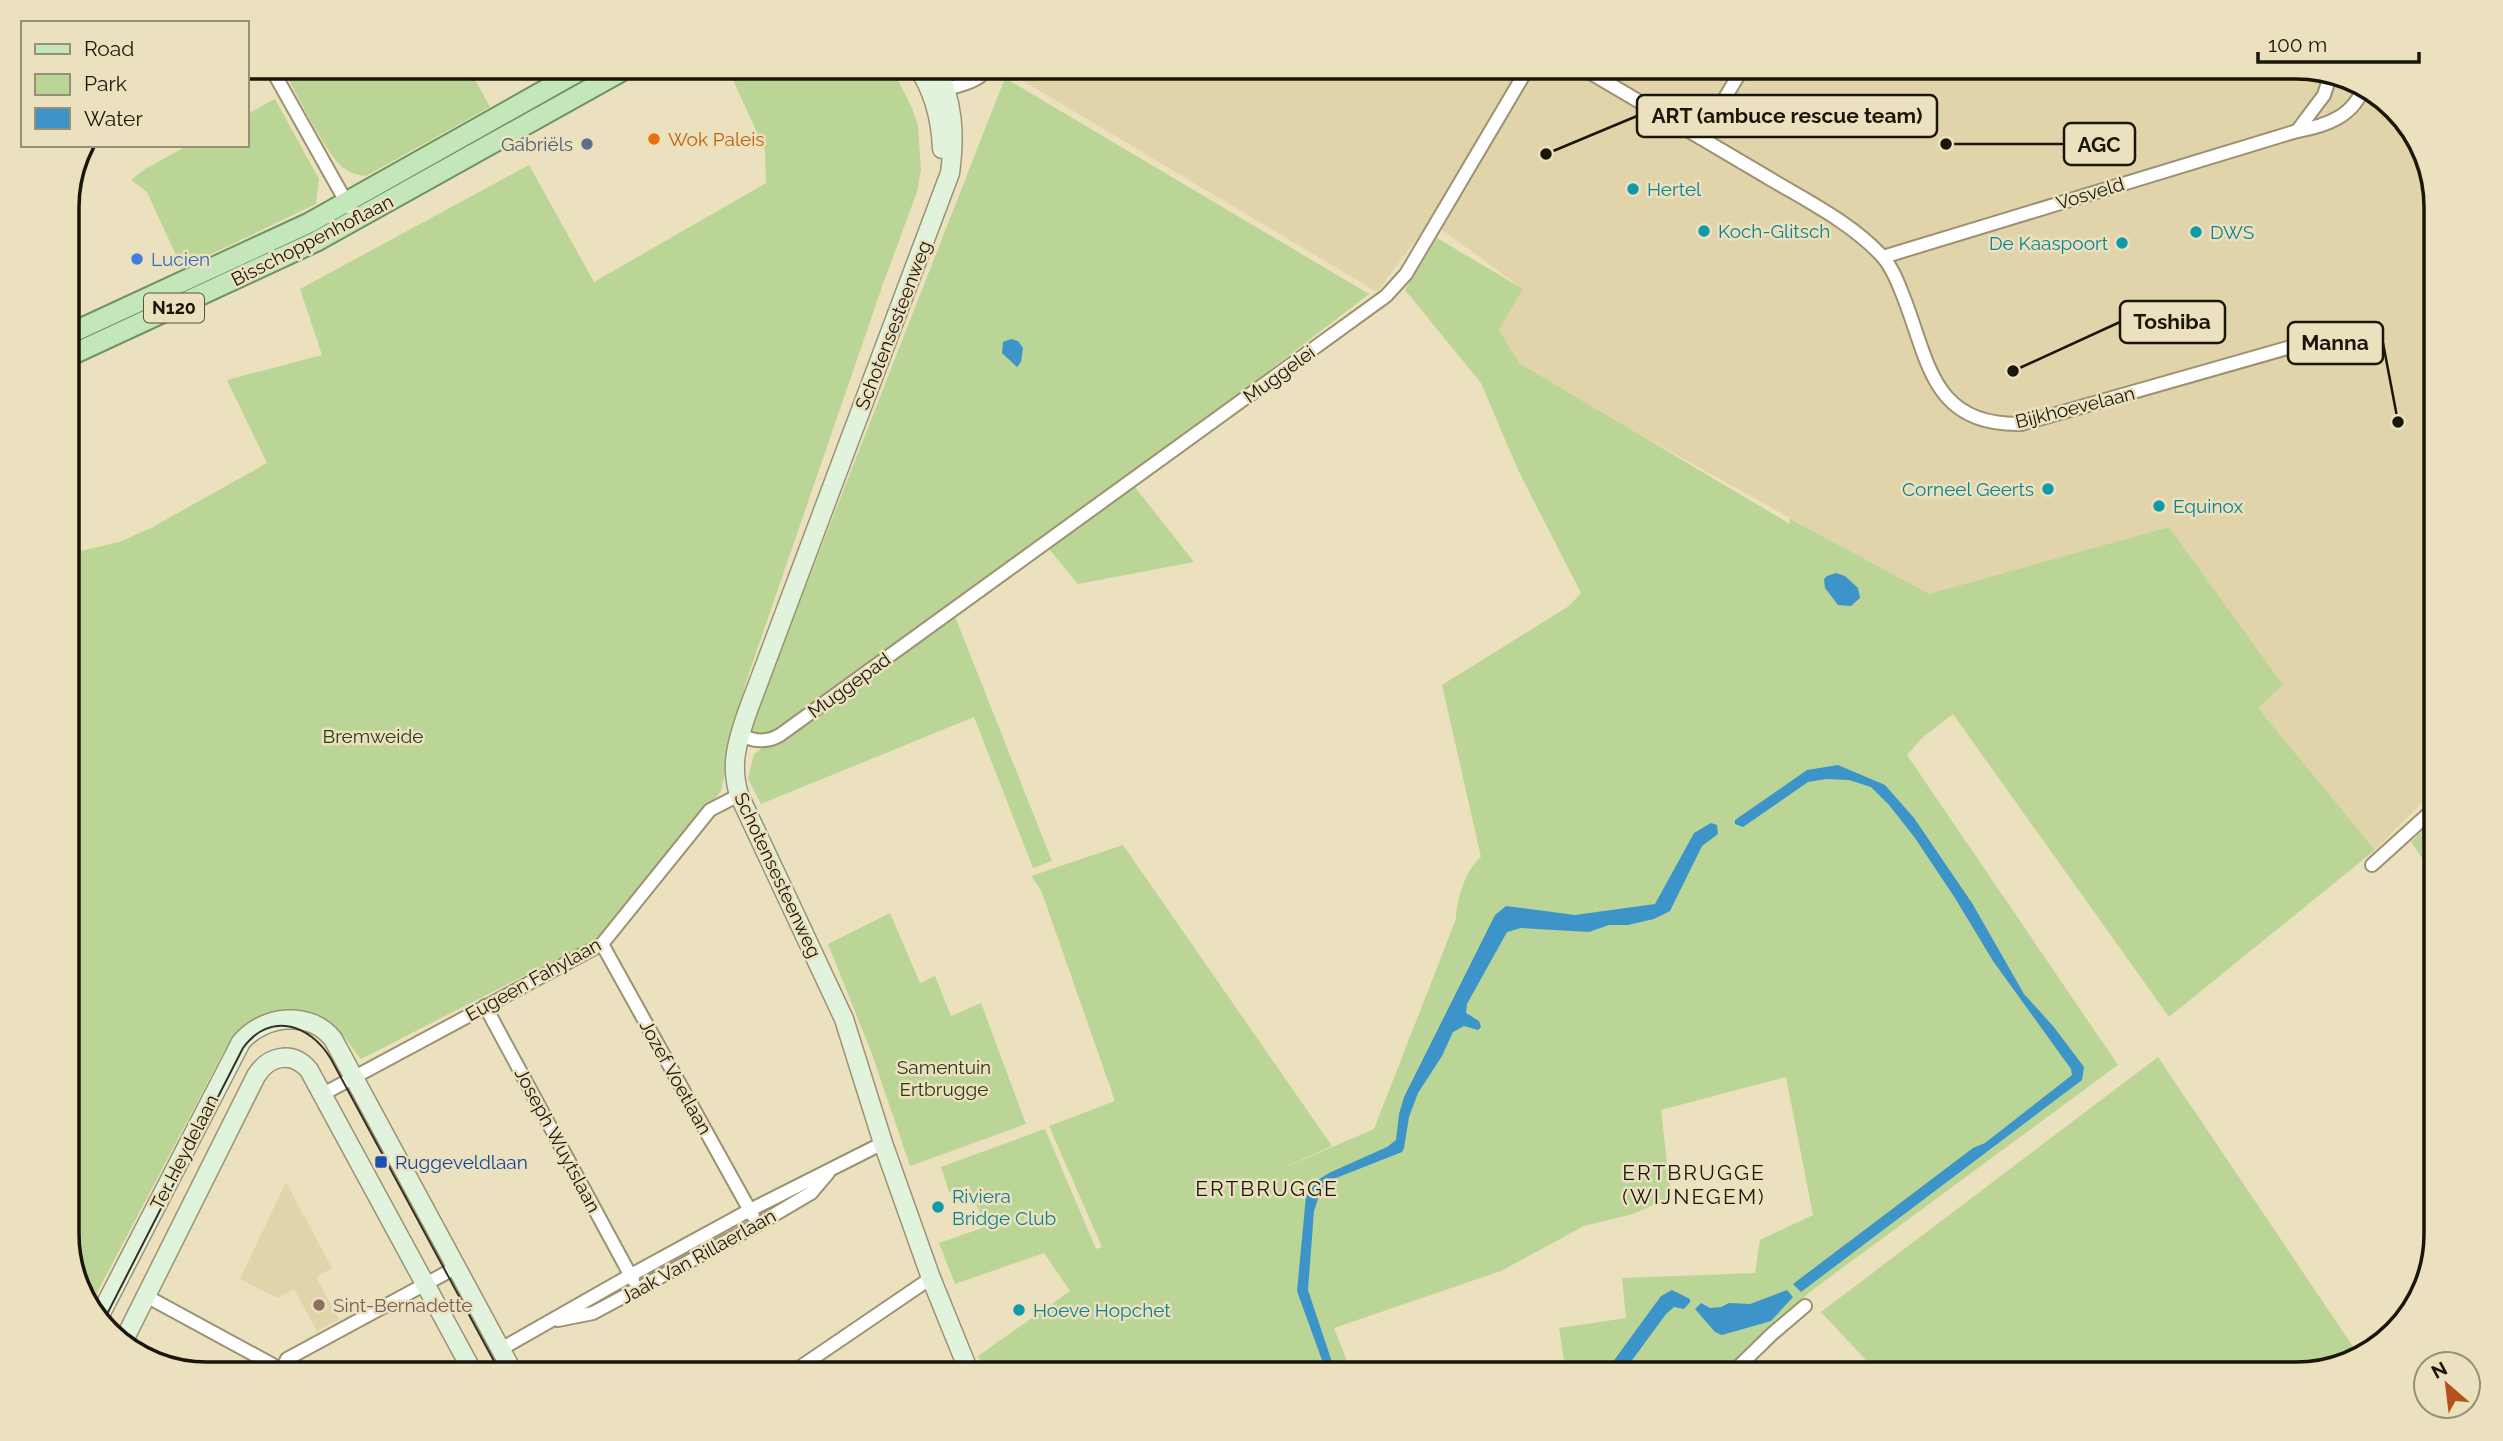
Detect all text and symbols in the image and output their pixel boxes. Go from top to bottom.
legend [21,21,248,147]
scale bar [2258,21,2419,65]
text: 100 m [2268,32,2327,57]
text: Road [84,36,134,61]
text: Park [84,71,127,96]
callout: ART (ambuce rescue team) [1637,95,1937,137]
text: ART (ambuce rescue team) [1652,103,1923,128]
text: Water [84,106,143,131]
callout: AGC [2064,123,2135,165]
place label: Wok Paleis [668,128,765,150]
marker: Wok Paleis [646,131,662,147]
text: AGC [2077,132,2121,157]
place label: Gabriëls [501,133,573,155]
marker: Gabriëls [579,136,595,152]
street label: Vosveld [2053,172,2127,214]
place label: Hertel [1647,178,1702,200]
marker: Hertel [1625,181,1641,197]
street label: Bisschoppenhoflaan [227,190,397,290]
place label: Koch-Glitsch [1718,220,1830,242]
place label: DWS [2210,221,2254,243]
marker: Koch-Glitsch [1696,223,1712,239]
marker: DWS [2188,224,2204,240]
place label: De Kaaspoort [1989,232,2109,254]
marker: De Kaaspoort [2114,235,2130,251]
street label: Schotensesteenweg [851,237,935,413]
place label: Lucien [151,248,210,270]
marker: Lucien [129,251,145,267]
road number: N120 [144,294,204,322]
callout: Toshiba [2120,301,2225,343]
text: Toshiba [2133,309,2211,334]
callout: Manna [2288,322,2383,364]
text: Manna [2301,330,2369,355]
street label: Muggelei [1239,341,1319,407]
street label: Bijkhoevelaan [2013,382,2137,432]
place label: Corneel Geerts [1902,478,2034,500]
marker: Corneel Geerts [2040,481,2056,497]
place label: Equinox [2173,495,2243,517]
marker: Equinox [2151,498,2167,514]
street label: Muggepad [804,648,894,722]
park label: Bremweide [323,725,423,747]
street label: Schotensesteenweg [730,789,826,961]
street label: Eugeen Fahylaan [462,933,604,1025]
street label: Jozef Voetlaan [635,1016,717,1138]
park label: Samentuin Ertbrugge [897,1056,991,1100]
street label: Joseph Wuytslaan [511,1064,605,1216]
street label: Ter Heydelaan [146,1091,222,1213]
place label: Ruggeveldlaan [395,1151,528,1173]
marker: Ruggeveldlaan [373,1154,389,1170]
district label: ERTBRUGGE (WIJNEGEM) [1622,1160,1766,1209]
district label: ERTBRUGGE [1195,1176,1339,1201]
place label: Riviera Bridge Club [952,1185,1056,1229]
marker: Riviera Bridge Club [930,1199,946,1215]
street label: Jaak Van Rillaerlaan [617,1204,779,1308]
place label: Sint-Bernadette [333,1294,473,1316]
marker: Sint-Bernadette [311,1297,327,1313]
place label: Hoeve Hopchet [1033,1299,1171,1321]
marker: Hoeve Hopchet [1011,1302,1027,1318]
north arrow [2412,1350,2482,1420]
text: N [2427,1357,2451,1383]

